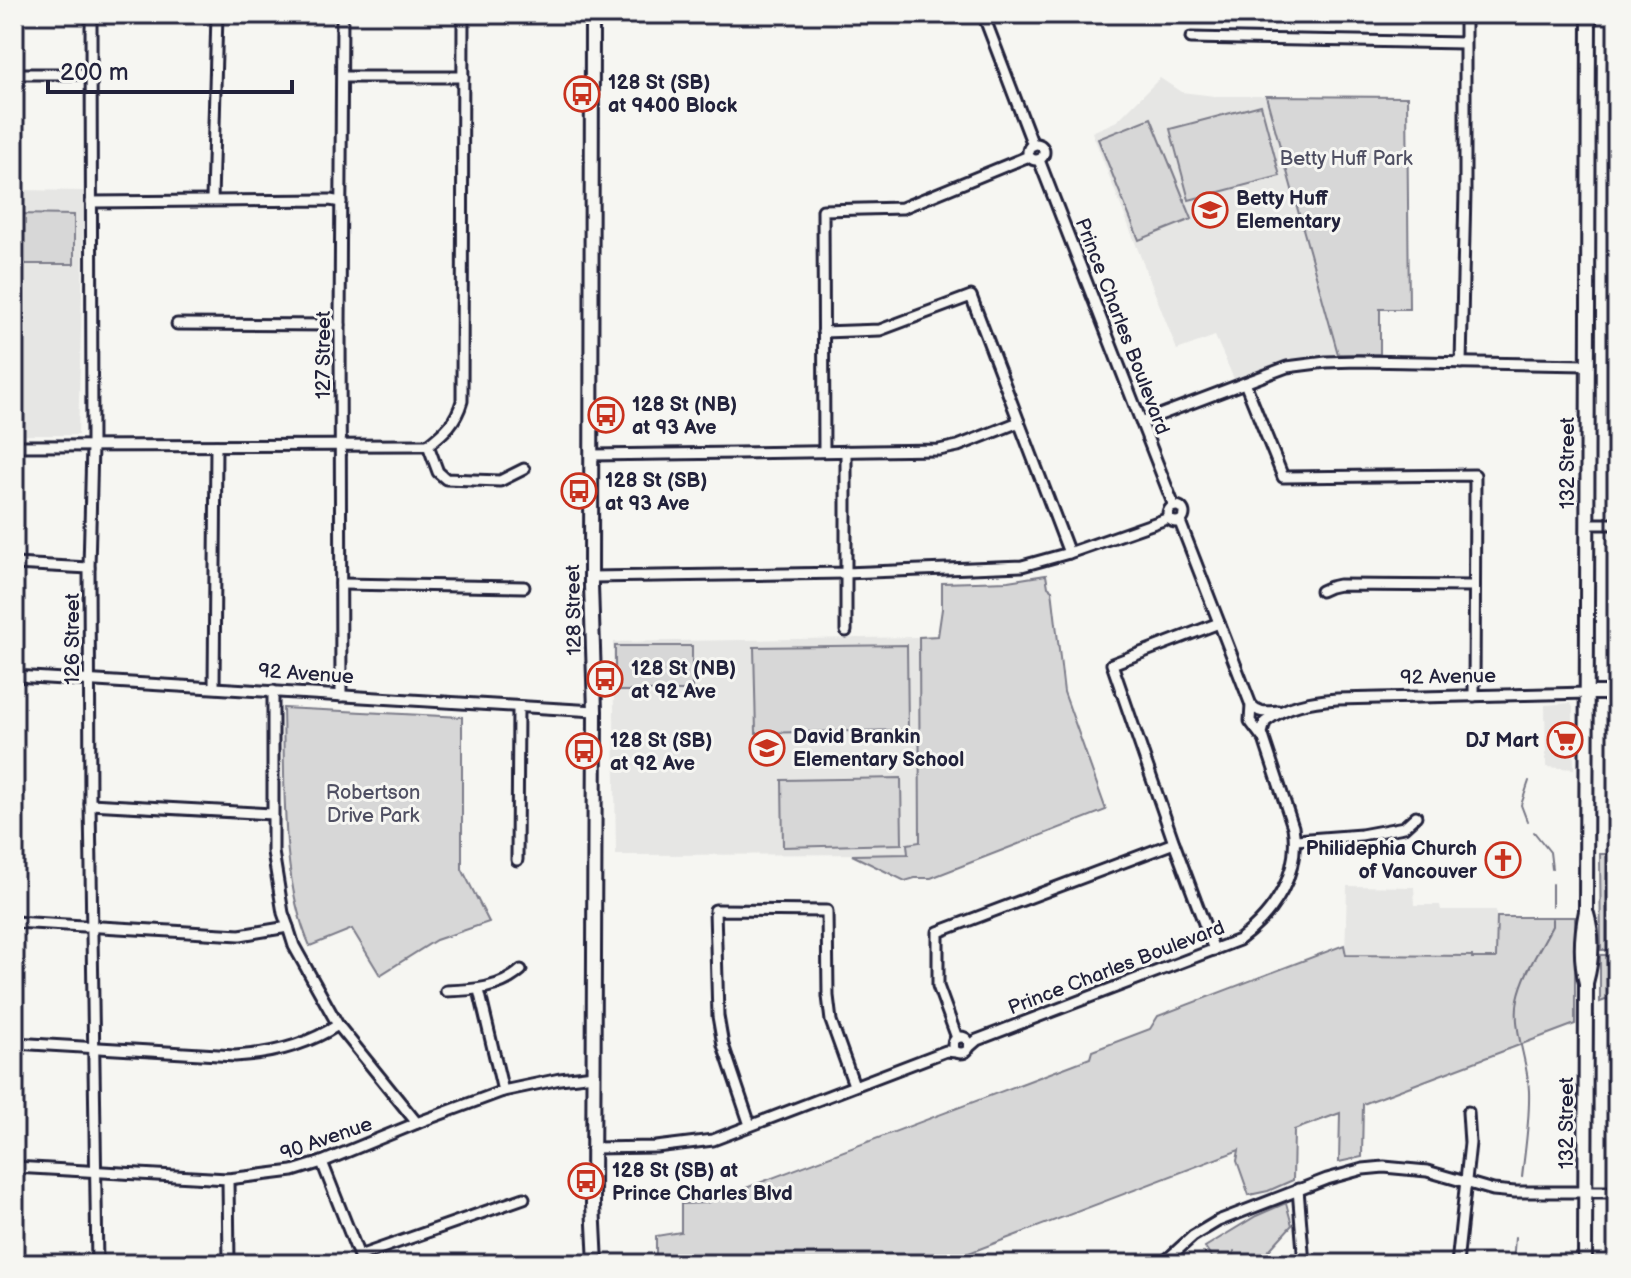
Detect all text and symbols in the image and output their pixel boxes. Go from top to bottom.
scale bar [48,44,292,94]
text: 200 m [60,58,129,87]
place label: 128 St (SB) at 9400 Block [608,71,738,118]
bus stop icon: 128 St (SB) at 9400 Block [563,75,601,113]
park label: Betty Huff Park [1279,147,1413,171]
place label: Betty Huff Elementary [1236,187,1341,234]
school or university icon: Betty Huff Elementary [1191,191,1229,229]
street label: Prince Charles Boulevard [1070,215,1174,438]
street label: 127 Street [312,311,336,399]
place label: 128 St (NB) at 93 Ave [632,393,737,440]
bus stop icon: 128 St (NB) at 93 Ave [587,396,625,434]
street label: 132 Street [1556,417,1580,509]
place label: 128 St (SB) at 93 Ave [605,469,707,516]
bus stop icon: 128 St (SB) at 93 Ave [560,472,598,510]
street label: 128 Street [561,564,587,656]
street label: 126 Street [61,593,85,685]
place label: 128 St (NB) at 92 Ave [631,657,736,704]
street label: 92 Avenue [257,659,355,689]
bus stop icon: 128 St (NB) at 92 Ave [586,660,624,698]
street label: 92 Avenue [1400,664,1496,690]
supermarket icon: DJ Mart [1546,721,1584,759]
place label: David Brankin Elementary School [793,725,964,772]
place label: 128 St (SB) at 92 Ave [610,729,712,776]
school or university icon: David Brankin Elementary School [748,729,786,767]
place label: DJ Mart [1465,729,1539,753]
bus stop icon: 128 St (SB) at 92 Ave [565,732,603,770]
park label: Robertson Drive Park [326,781,420,828]
place label: Philidephia Church of Vancouver [1306,837,1478,884]
church icon: Philidephia Church of Vancouver [1484,841,1522,879]
street label: Prince Charles Boulevard [1005,916,1228,1020]
street label: 132 Street [1555,1077,1579,1169]
street label: 90 Avenue [277,1112,376,1166]
place label: 128 St (SB) at Prince Charles Blvd [612,1159,793,1206]
bus stop icon: 128 St (SB) at Prince Charles Blvd [567,1162,605,1200]

